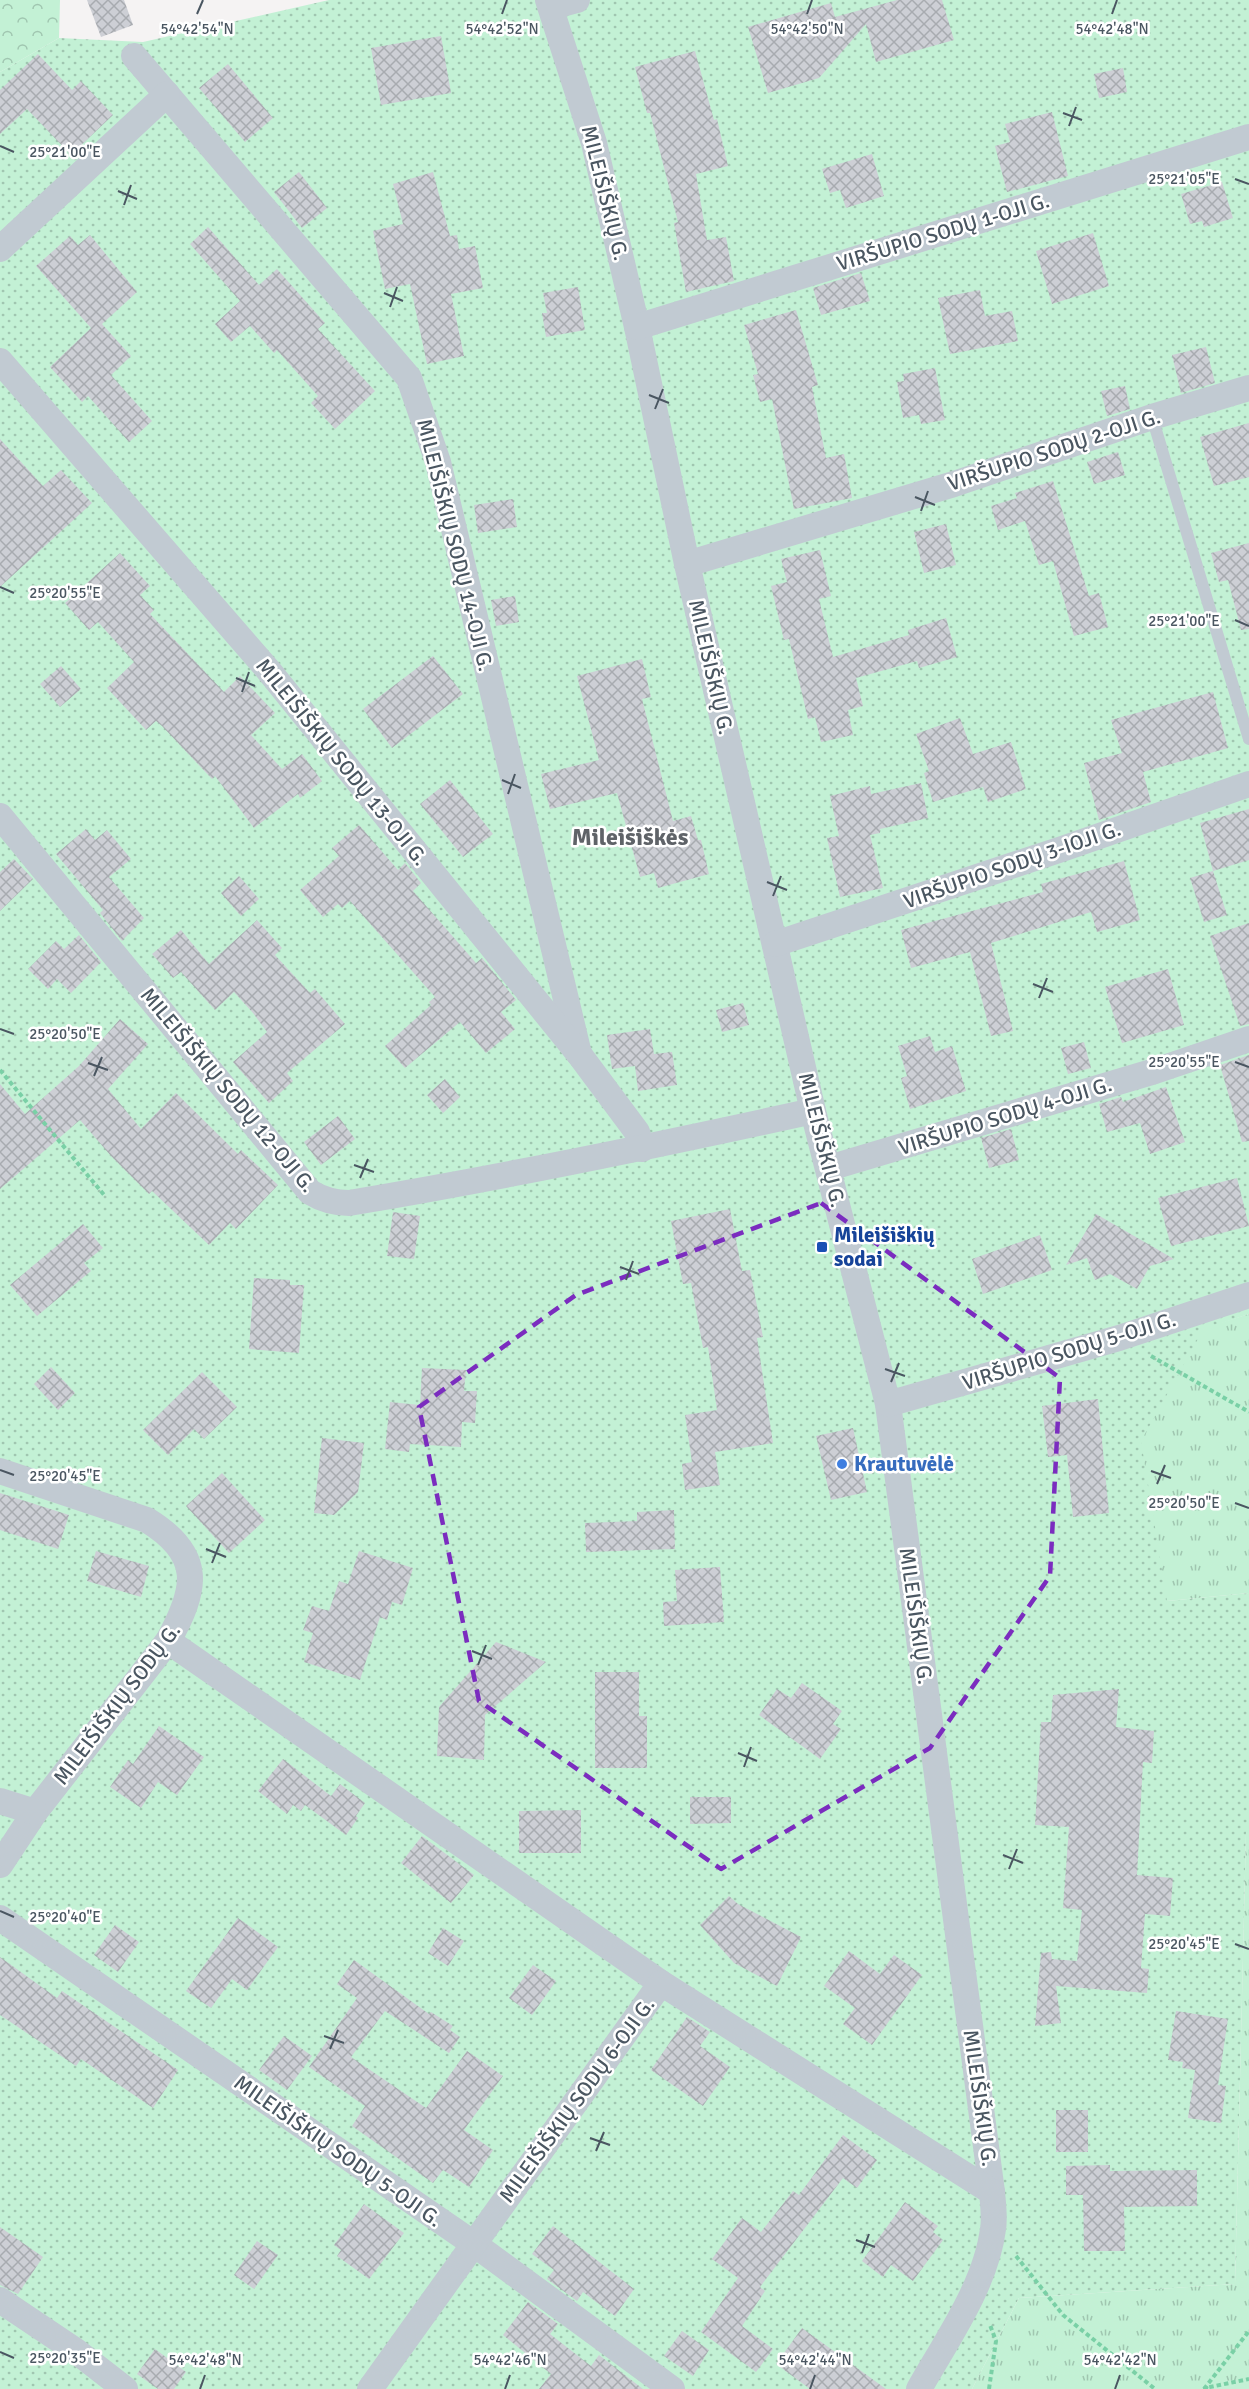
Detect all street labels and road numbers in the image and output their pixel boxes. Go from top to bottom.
street label: MILEIŠIŠKIŲ G. [576,123,634,263]
street label: VIRŠUPIO SODŲ 1-OJI G. [833,187,1053,277]
street label: VIRŠUPIO SODŲ 2-OJI G. [944,403,1164,497]
street label: MILEIŠIŠKIŲ SODŲ 14-OJI G. [411,416,499,674]
street label: MILEIŠIŠKIŲ G. [683,597,739,737]
street label: MILEIŠIŠKIŲ SODŲ 13-OJI G. [250,653,434,871]
street label: VIRŠUPIO SODŲ 3-IOJI G. [900,816,1124,914]
street label: MILEIŠIŠKIŲ SODŲ 12-OJI G. [135,982,321,1198]
street label: MILEIŠIŠKIŲ G. [793,1070,851,1210]
street label: VIRŠUPIO SODŲ 4-OJI G. [895,1071,1115,1161]
street label: VIRŠUPIO SODŲ 5-OJI G. [959,1306,1179,1396]
street label: MILEIŠIŠKIŲ G. [894,1546,938,1686]
street label: MILEIŠIŠKIŲ SODŲ G. [48,1618,186,1790]
street label: MILEIŠIŠKIŲ SODŲ 6-OJI G. [494,1992,660,2208]
street label: MILEIŠIŠKIŲ G. [958,2028,1002,2168]
street label: MILEIŠIŠKIŲ SODŲ 5-OJI G. [229,2069,447,2233]

